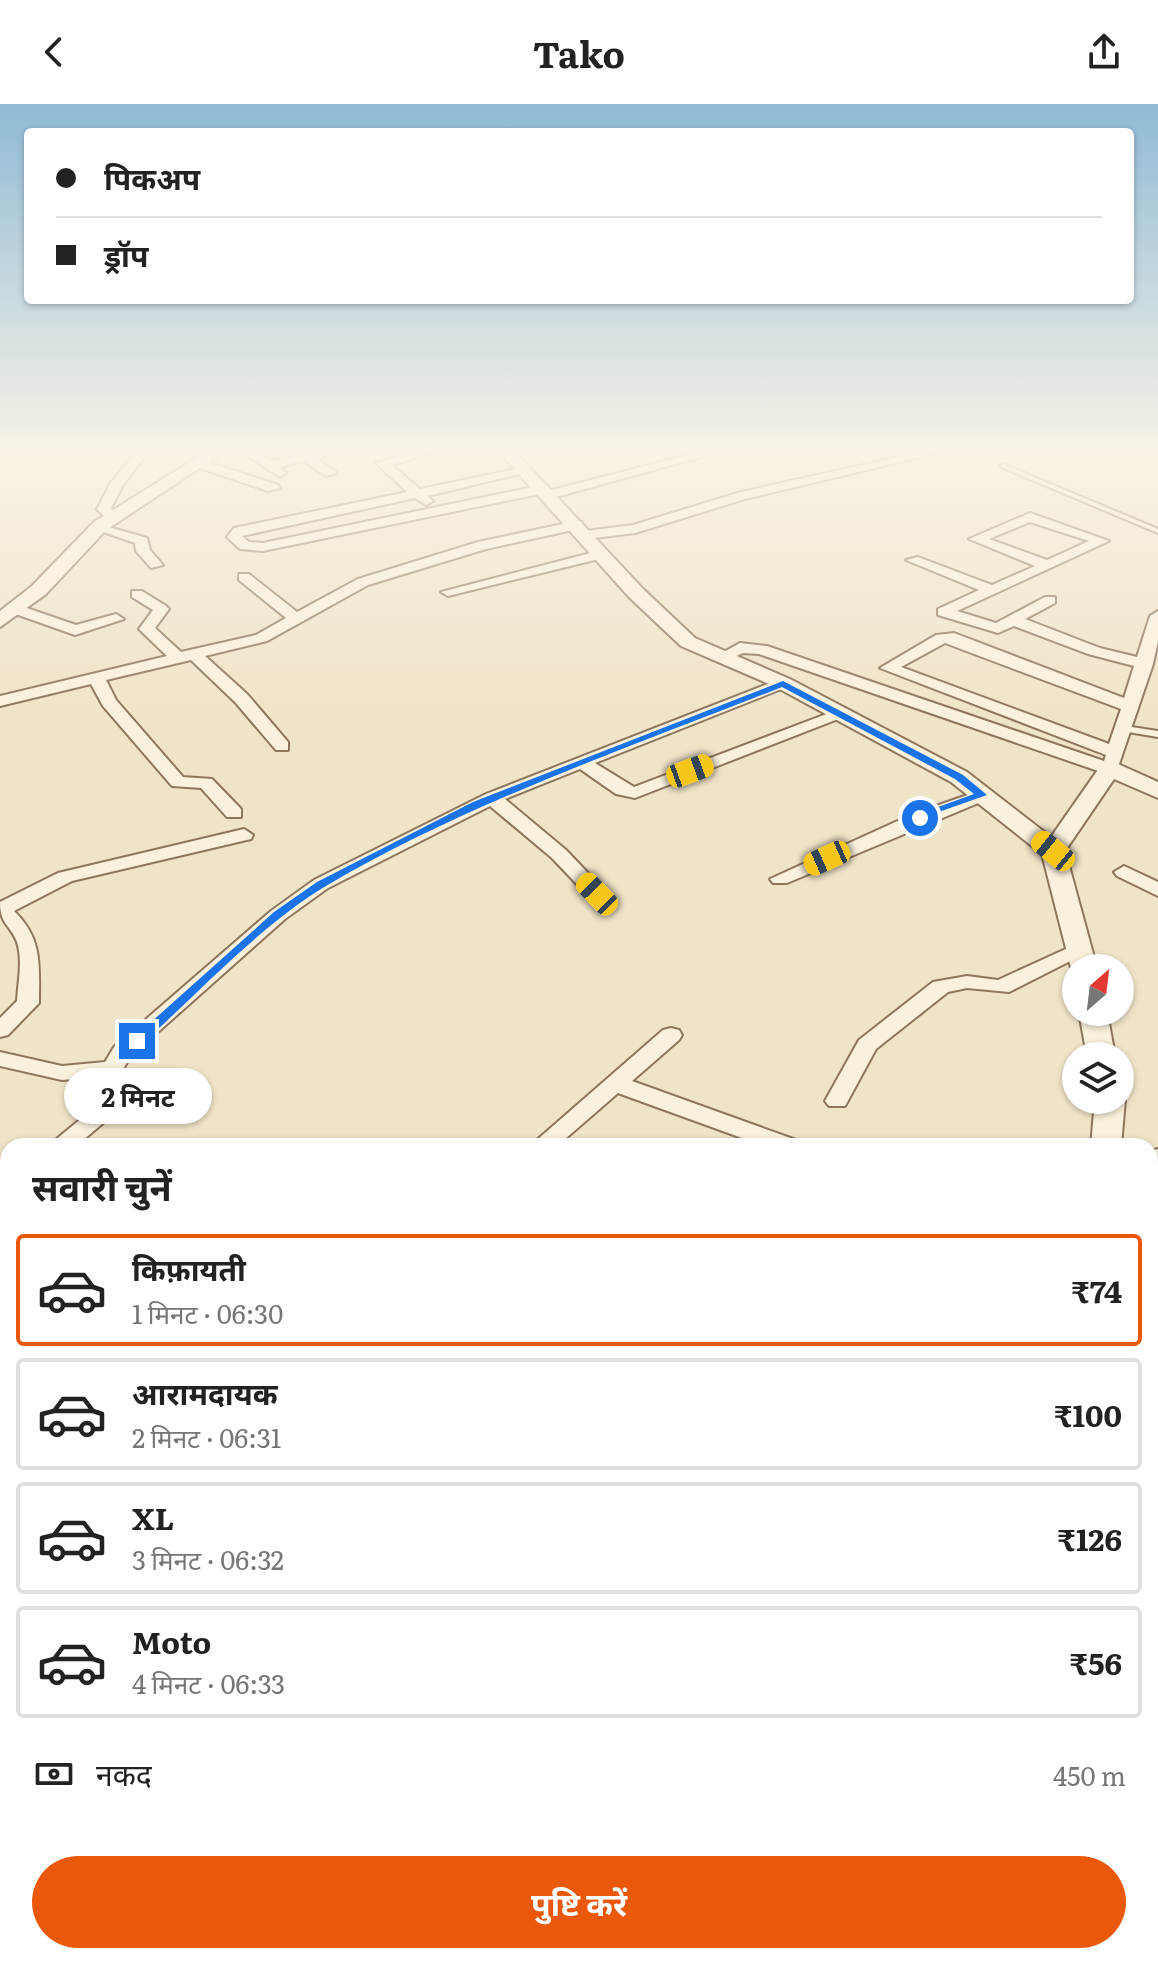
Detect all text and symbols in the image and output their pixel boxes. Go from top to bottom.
text: Tako [533,26,625,79]
icon: back [32,30,76,74]
icon: share [1082,30,1126,74]
text: पिकअप [104,155,200,199]
text: ड्रॉप [104,232,148,276]
car [663,752,717,790]
route start [902,800,938,836]
car [1027,827,1079,875]
car [800,837,854,879]
car [572,868,622,920]
north arrow [1062,954,1134,1026]
map controls [1062,954,1134,1114]
route end [119,1023,155,1059]
button: layers [1062,1042,1134,1114]
callout: 2 मिनट [63,1069,211,1125]
text: 2 मिनट [101,1076,175,1115]
text: सवारी चुनें [32,1159,172,1212]
text: किफ़ायती [132,1246,246,1290]
icon: car [36,1254,108,1326]
text: ₹74 [1071,1268,1122,1312]
text: 1 मिनट · 06:30 [132,1293,283,1332]
text: आरामदायक [132,1370,278,1414]
icon: car [36,1378,108,1450]
text: ₹100 [1054,1392,1122,1436]
text: 2 मिनट · 06:31 [132,1417,281,1456]
text: XL [132,1495,174,1539]
icon: car [36,1502,108,1574]
text: ₹126 [1058,1516,1122,1560]
text: 3 मिनट · 06:32 [132,1539,284,1578]
text: Moto [132,1619,211,1663]
icon: car [36,1626,108,1698]
text: ₹56 [1070,1640,1122,1684]
text: 4 मिनट · 06:33 [132,1663,285,1702]
text: नकद [96,1751,152,1795]
icon: cash [32,1752,76,1796]
text: 450 m [1053,1755,1126,1794]
button: पुष्टि करें [32,1856,1126,1948]

